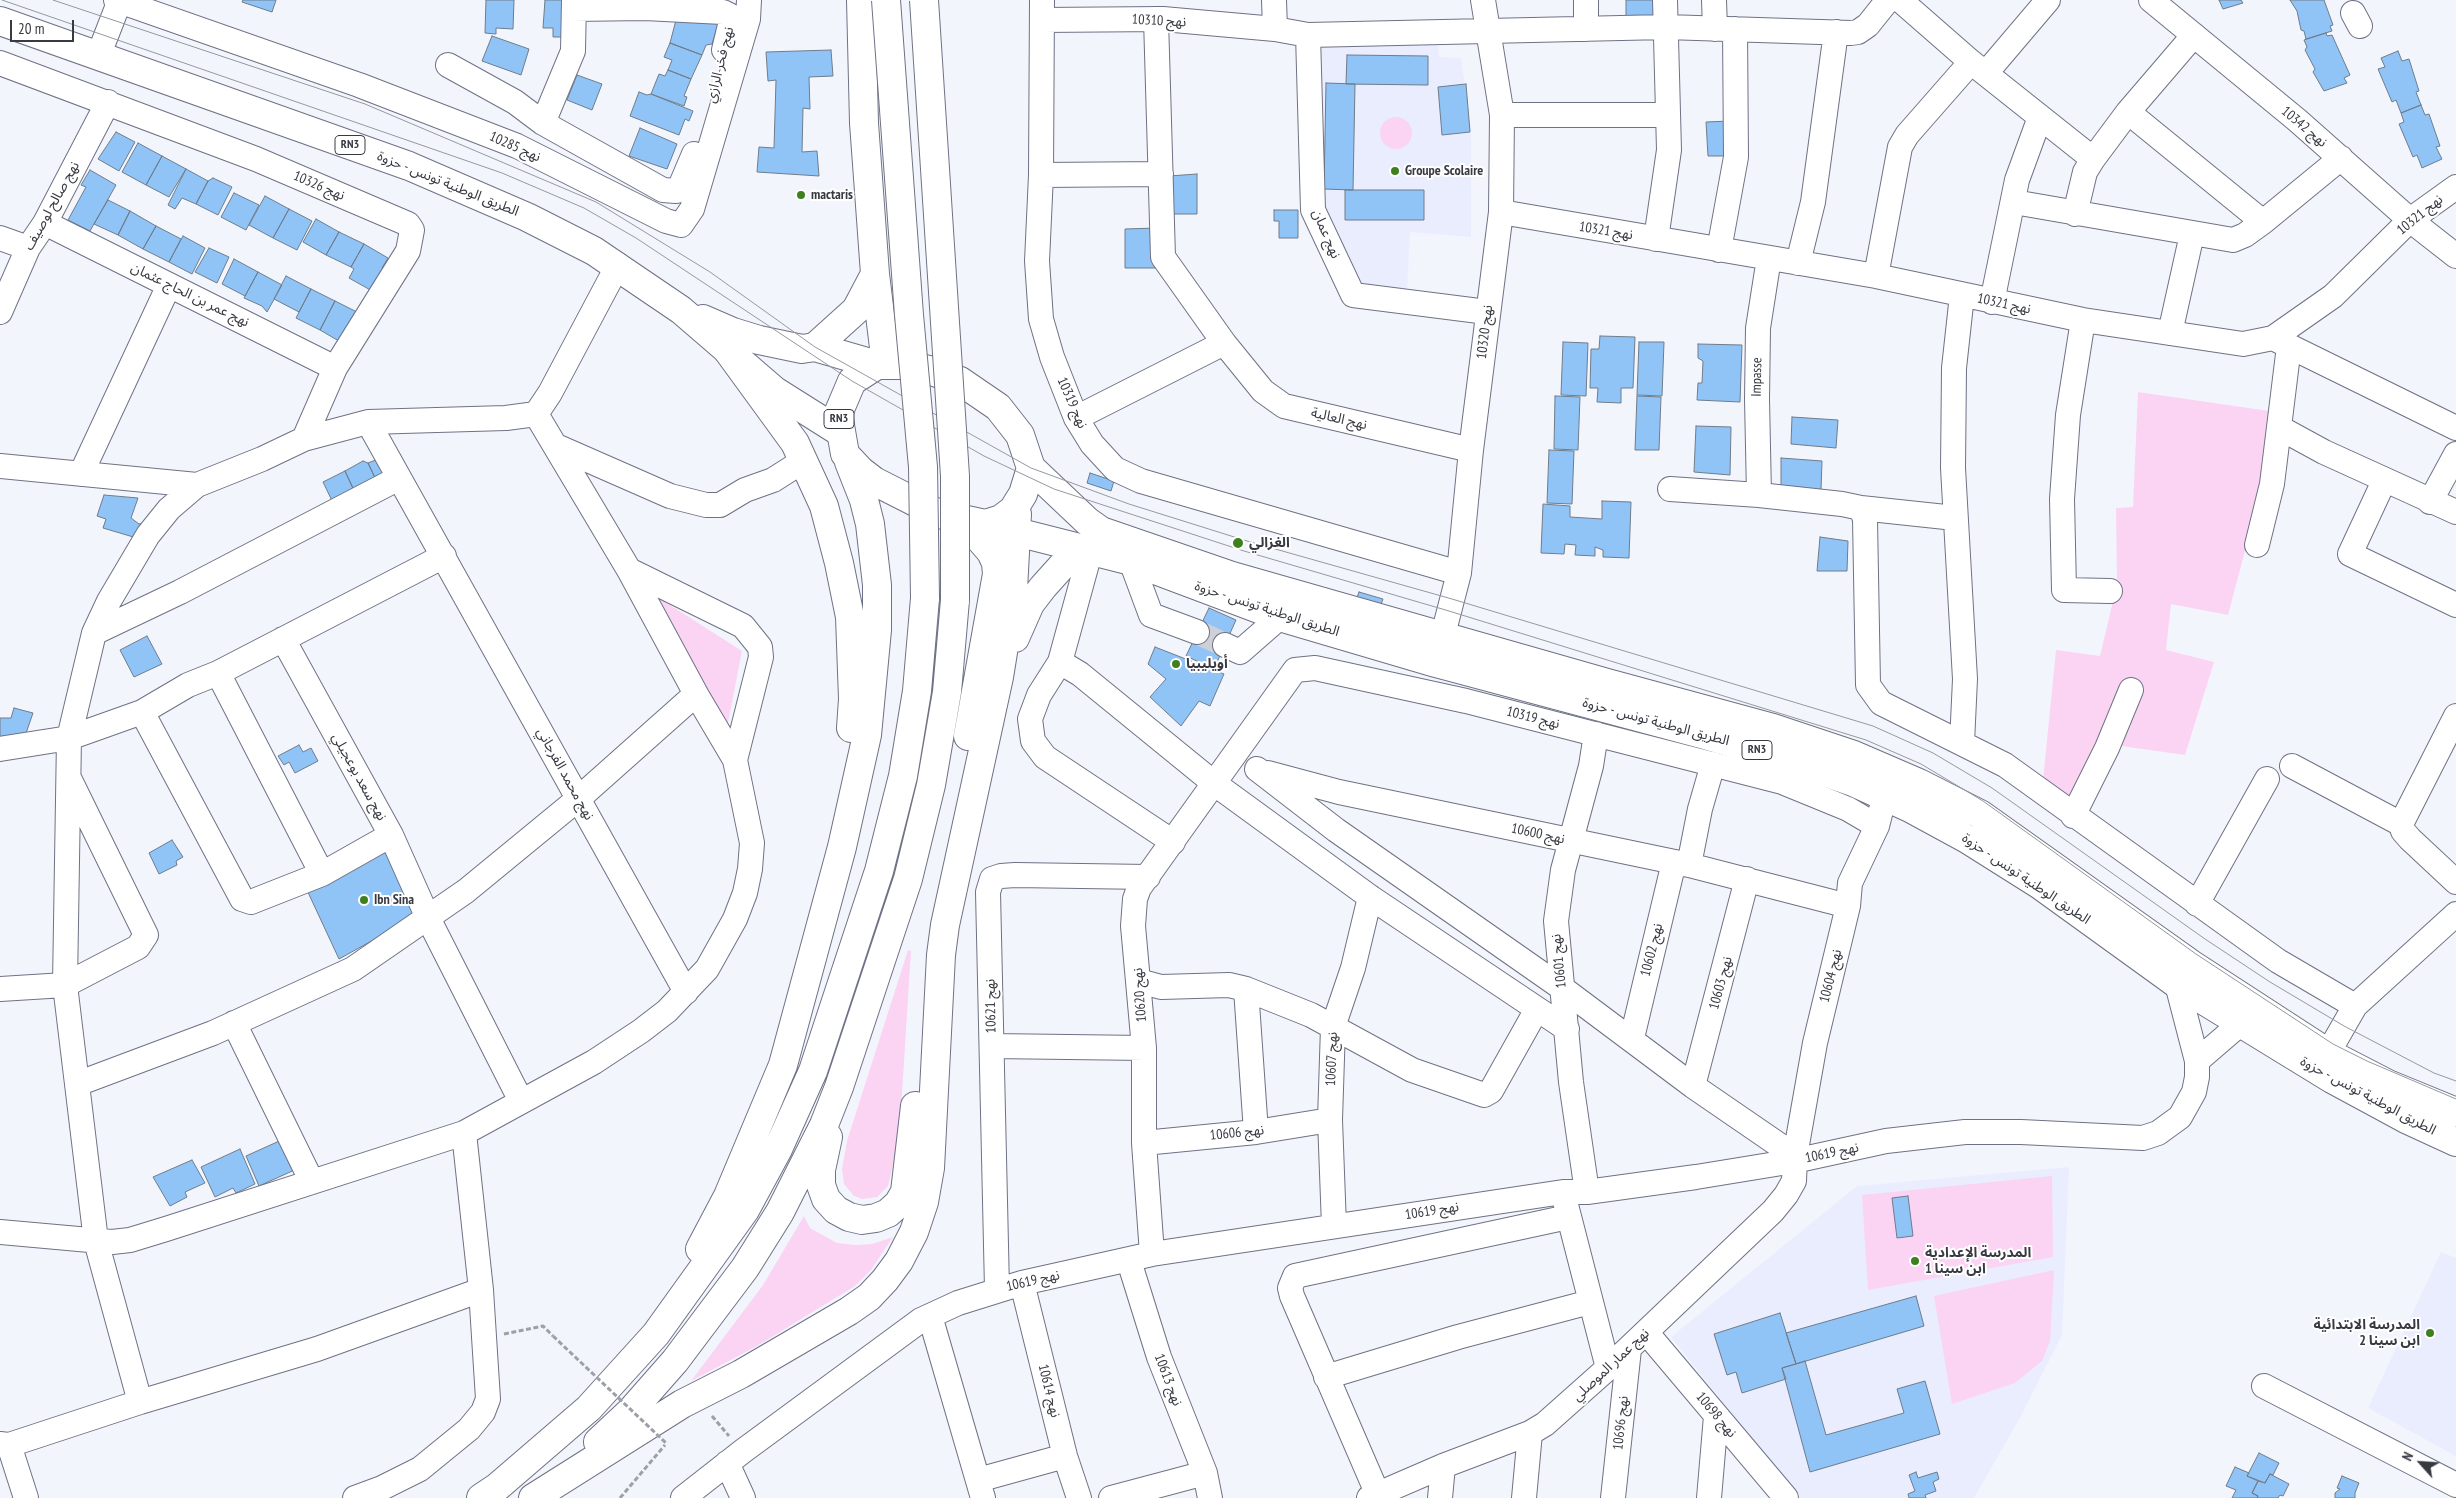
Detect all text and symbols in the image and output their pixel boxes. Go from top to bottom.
scale bar [12,10,76,42]
street label: نهج 10310 [1131,11,1187,31]
text: 20 m [18,19,44,38]
street label: نهج فخر الرازي [702,25,738,105]
street label: نهج 10342 [2278,103,2330,151]
street label: نهج 10285 [487,128,543,166]
road number: RN3 [335,136,365,154]
street label: الطريق الوطنية تونس - حزوة [375,148,521,220]
street label: نهج صالح لوصيف [21,159,83,253]
place label: Groupe Scolaire [1405,163,1483,179]
marker: Groupe Scolaire [1389,165,1401,177]
street label: نهج 10326 [291,168,347,204]
place label: mactaris [811,187,853,203]
marker: mactaris [795,189,807,201]
street label: نهج 10321 [2394,191,2446,239]
street label: نهج عمان [1308,207,1344,261]
street label: نهج 10321 [1578,218,1634,244]
street label: نهج عمر بن الحاج عثمان [128,259,252,331]
street label: نهج 10321 [1976,290,2032,318]
street label: نهج 10320 [1473,304,1497,360]
street label: Impasse [1748,357,1766,397]
street label: نهج 10319 [1053,375,1091,431]
street label: نهج العالية [1309,404,1369,434]
road number: RN3 [824,409,854,428]
place label: الغزالي [1249,535,1290,551]
marker: الغزالي [1231,536,1245,550]
street label: الطريق الوطنية تونس - حزوة [1192,578,1342,640]
place label: أويليبيا [1186,656,1228,672]
marker: أويليبيا [1170,658,1182,670]
street label: الطريق الوطنية تونس - حزوة [1581,694,1731,750]
street label: نهج 10319 [1505,703,1561,733]
street label: نهج محمد الفرجاني [533,725,597,823]
street label: نهج سعد بوعجيلي [328,730,390,824]
road number: RN3 [1742,740,1772,760]
street label: نهج 10600 [1510,820,1566,848]
street label: الطريق الوطنية تونس - حزوة [1959,830,2093,928]
place label: Ibn Sina [374,892,414,908]
marker: Ibn Sina [358,894,370,906]
street label: نهج 10602 [1637,922,1667,978]
street label: نهج 10601 [1548,933,1570,989]
street label: نهج 10604 [1816,948,1846,1004]
street label: نهج 10603 [1706,955,1736,1011]
street label: نهج 10620 [1130,967,1150,1023]
street label: نهج 10621 [982,979,1000,1033]
street label: نهج 10607 [1323,1032,1341,1086]
street label: الطريق الوطنية تونس - حزوة [2297,1053,2439,1139]
street label: نهج 10606 [1209,1122,1265,1144]
street label: نهج 10619 [1804,1139,1860,1167]
street label: نهج 10619 [1404,1198,1460,1224]
place label: المدرسة الإعدادية ابن سينا 1 [1925,1245,2031,1278]
marker: المدرسة الإعدادية ابن سينا 1 [1909,1255,1921,1267]
street label: نهج 10619 [1005,1267,1061,1295]
place label: المدرسة الابتدائية ابن سينا 2 [2313,1317,2420,1350]
street label: نهج عمار الموصلي [1569,1325,1653,1405]
marker: المدرسة الابتدائية ابن سينا 2 [2424,1327,2436,1339]
street label: نهج 10613 [1150,1352,1186,1408]
street label: نهج 10614 [1034,1363,1064,1419]
street label: نهج 10698 [1692,1389,1740,1441]
street label: نهج 10696 [1610,1395,1632,1451]
north arrow [2396,1438,2446,1488]
text: N [2398,1449,2417,1464]

